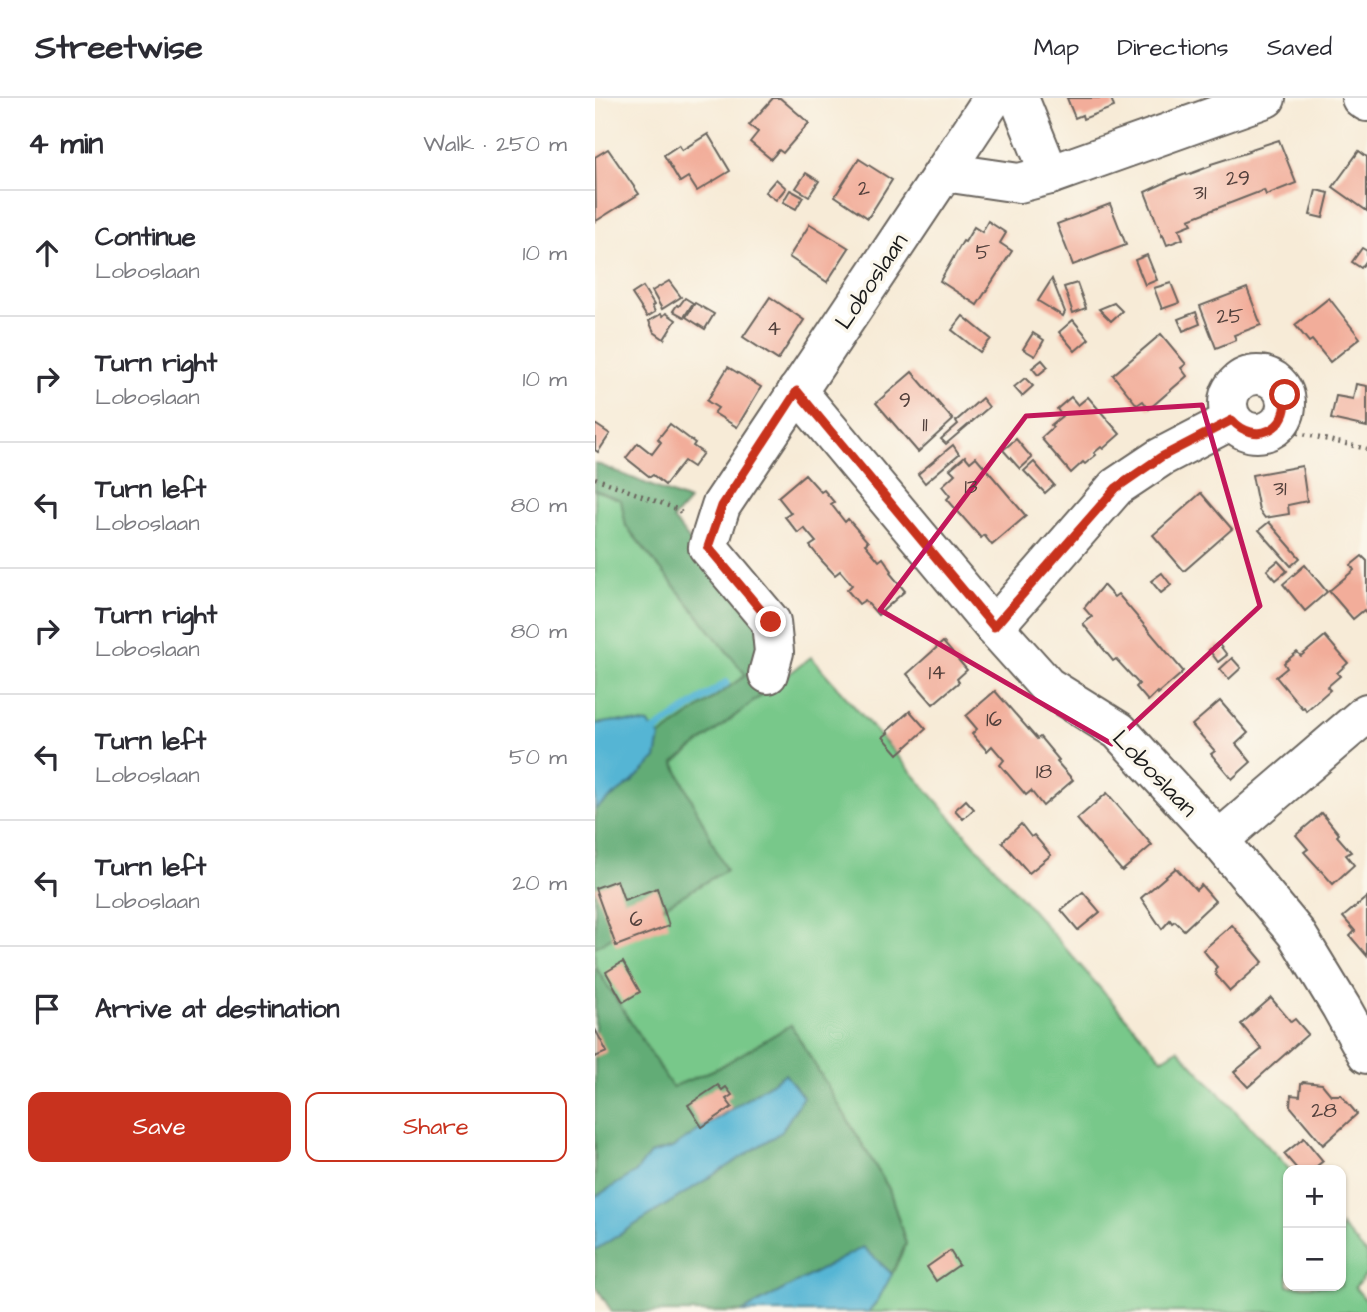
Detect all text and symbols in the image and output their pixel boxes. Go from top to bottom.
text: Streetwise [35,25,203,71]
text: Map [1034,31,1079,65]
text: Directions [1117,31,1229,65]
text: Saved [1267,31,1332,65]
text: 4 min [28,123,103,165]
text: Walk · 250 m [423,128,567,160]
house number: 29 [1226,164,1250,193]
house number: 2 [858,174,870,203]
house number: 31 [1193,178,1207,207]
text: Continue [95,219,196,255]
street label: Loboslaan [827,227,916,336]
icon: ahead [28,234,66,272]
text: 10 m [522,237,567,269]
house number: 5 [976,238,991,267]
text: Loboslaan [95,255,200,287]
house number: 25 [1217,302,1244,331]
house number: 4 [767,314,781,343]
text: Turn right [95,345,217,381]
icon: right [28,360,66,398]
text: 10 m [522,363,567,395]
route start [1269,379,1300,410]
text: Loboslaan [95,381,200,413]
house number: 9 [899,386,911,415]
house number: 11 [922,410,928,439]
text: Turn left [95,471,206,507]
house number: 13 [964,472,978,501]
house number: 31 [1273,474,1287,503]
icon: left [28,486,66,524]
text: 80 m [510,489,567,521]
text: Loboslaan [95,507,200,539]
text: Turn right [95,597,217,633]
route end [755,606,786,637]
icon: right [28,612,66,650]
text: 80 m [510,615,567,647]
text: Loboslaan [95,633,200,665]
house number: 14 [929,658,945,687]
house number: 16 [986,705,1002,734]
text: Turn left [95,723,206,759]
street label: Loboslaan [1104,723,1204,825]
icon: left [28,738,66,776]
text: 50 m [509,741,567,773]
house number: 18 [1036,757,1053,786]
text: Loboslaan [95,759,200,791]
text: Turn left [95,849,206,885]
icon: left [28,864,66,902]
text: 20 m [512,867,567,899]
text: Loboslaan [95,885,200,917]
house number: 6 [629,905,643,934]
icon: arrive [28,990,66,1028]
text: Arrive at destination [95,991,340,1027]
button: Save [28,1092,291,1162]
button: Share [305,1092,567,1162]
house number: 28 [1311,1096,1337,1125]
map controls [1283,1165,1346,1291]
button: + [1283,1165,1346,1228]
button: − [1283,1228,1346,1291]

